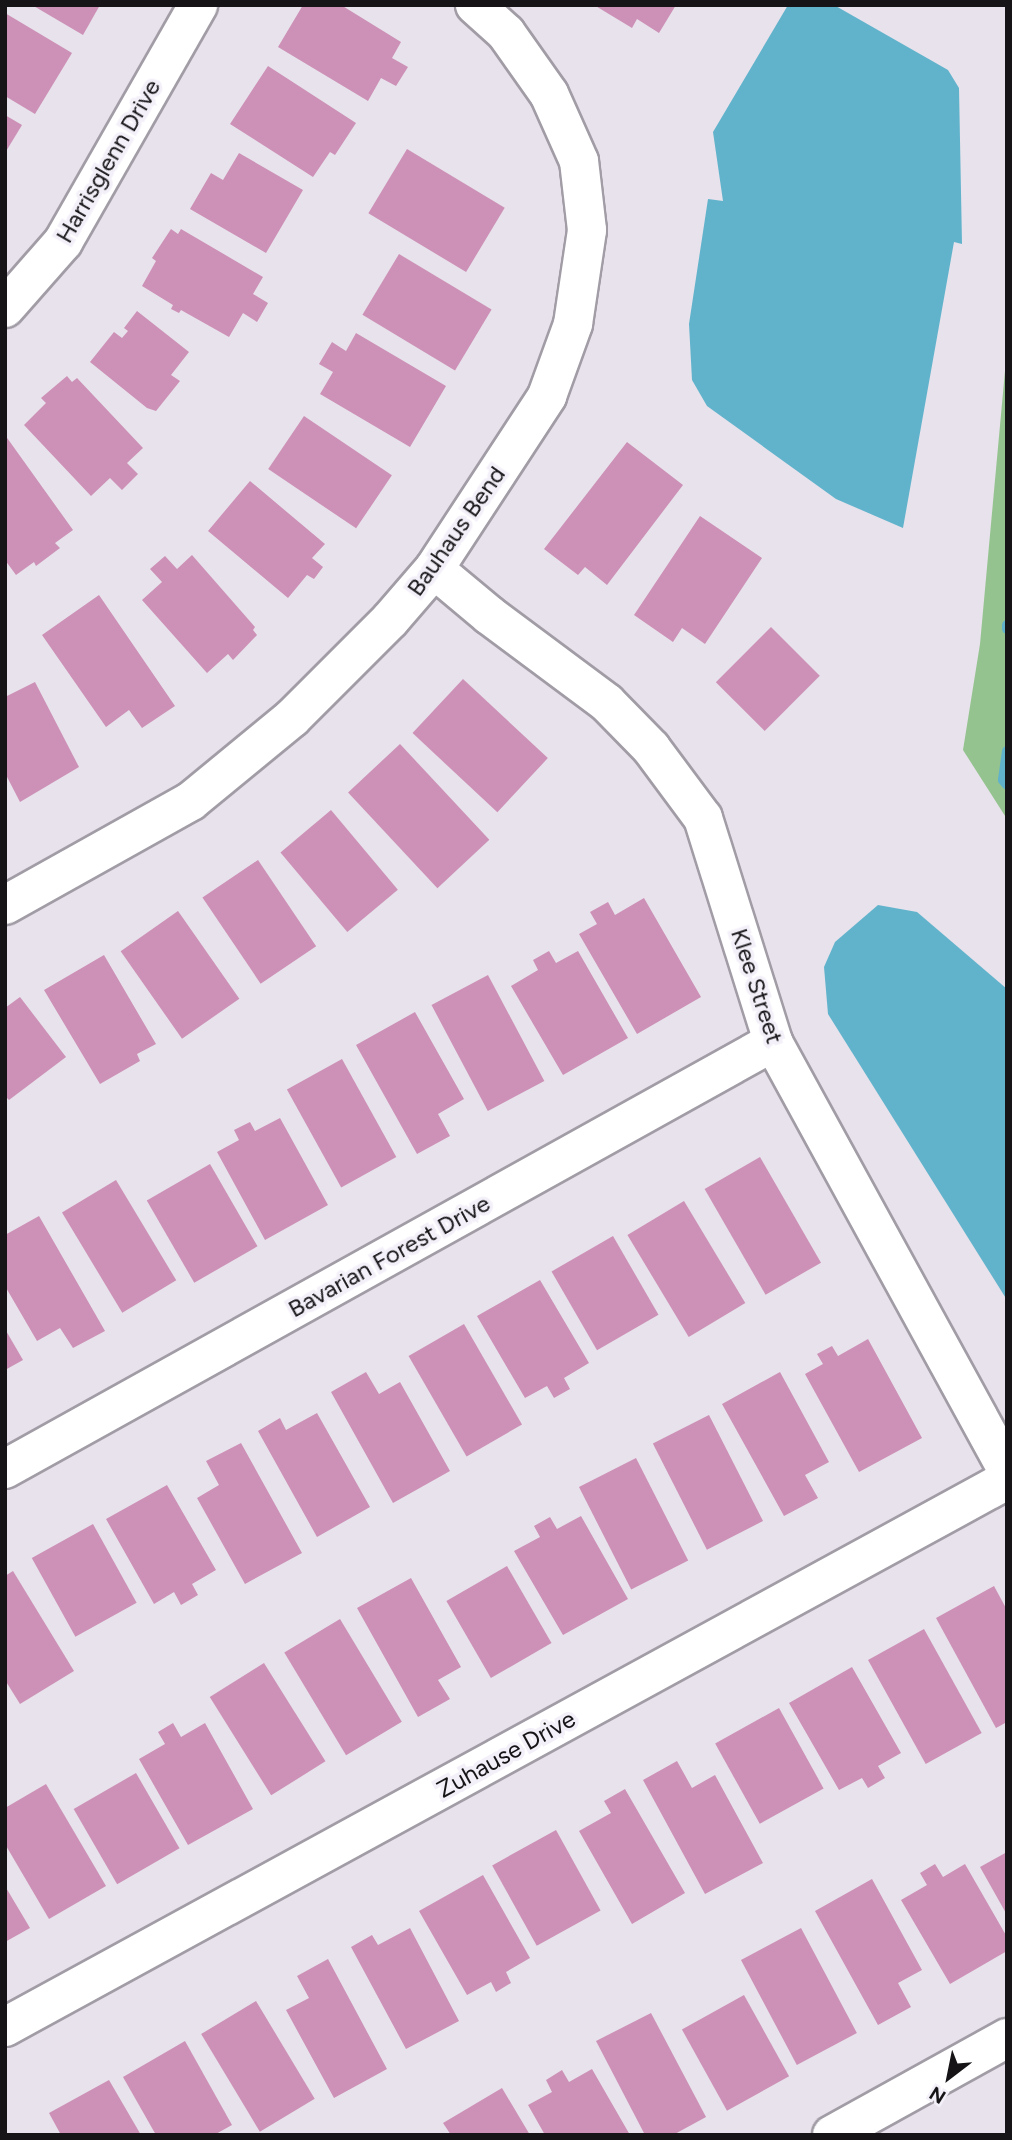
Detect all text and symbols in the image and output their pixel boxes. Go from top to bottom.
street label: Harrisglenn Drive [50,74,166,248]
street label: Bauhaus Bend [401,461,511,601]
street label: Klee Street [725,925,789,1047]
street label: Bavarian Forest Drive [283,1189,495,1323]
street label: Zuhause Drive [432,1704,580,1804]
north arrow [914,2042,984,2112]
text: N [925,2082,950,2109]

